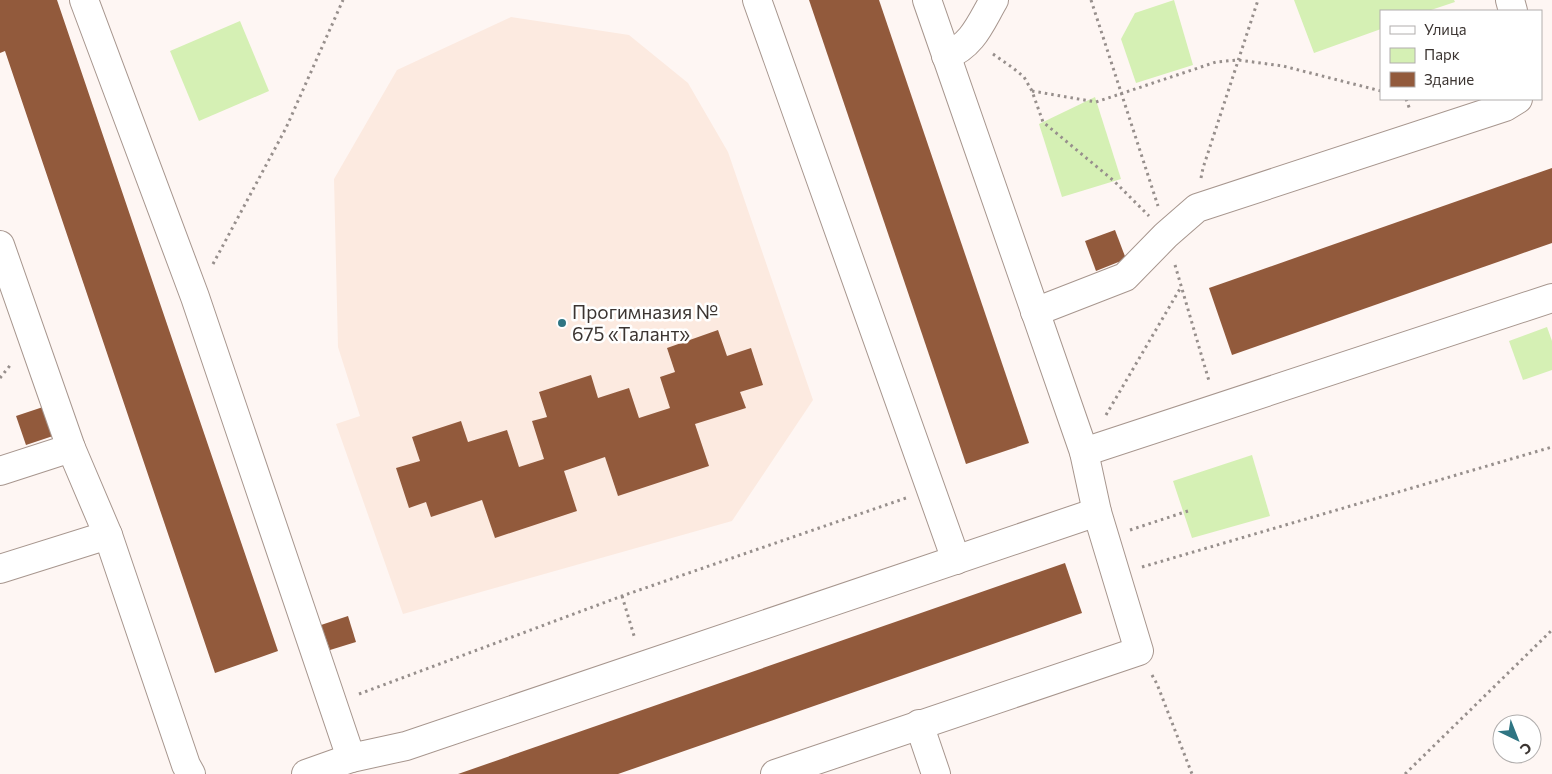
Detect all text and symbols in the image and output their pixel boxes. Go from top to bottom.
legend [1380,10,1542,100]
text: Улица [1424,20,1466,38]
text: Парк [1424,45,1460,63]
text: Здание [1424,70,1474,88]
place label: Прогимназия № 675 «Талант» [572,300,718,345]
marker: Прогимназия № 675 «Талант» [556,317,568,329]
north arrow [1492,714,1542,764]
text: С [1517,739,1536,758]

